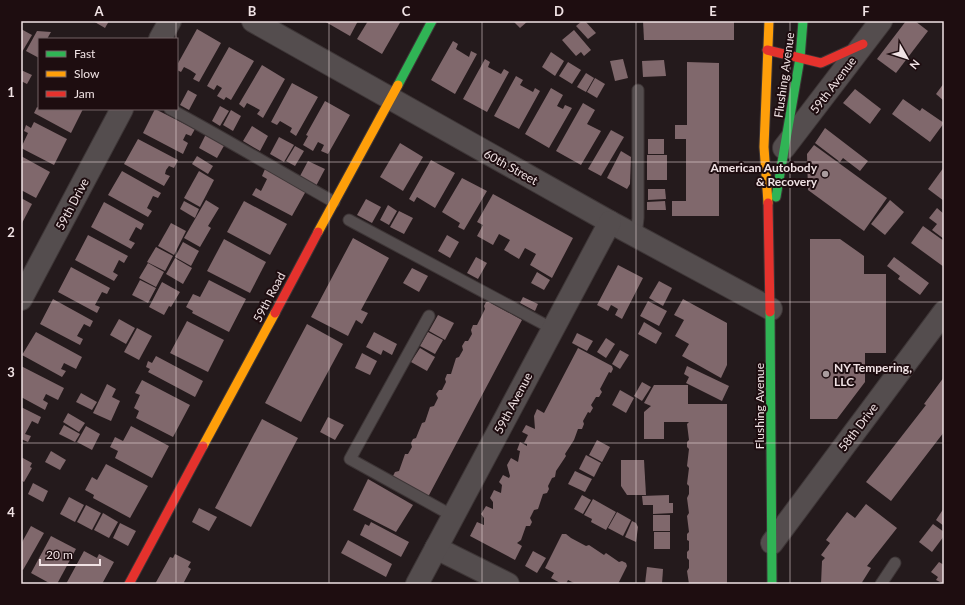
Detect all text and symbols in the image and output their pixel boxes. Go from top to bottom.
text: A [93,3,104,19]
text: B [248,3,257,19]
text: C [402,3,411,19]
text: D [554,3,564,19]
text: E [709,3,717,19]
text: F [862,3,870,19]
street label: Flushing Avenue [771,31,797,119]
legend [38,38,178,110]
north arrow [887,38,927,78]
text: Fast [74,46,96,61]
street label: 59th Avenue [807,54,859,116]
text: N [907,57,923,72]
text: Slow [74,66,100,81]
text: 1 [7,84,15,100]
text: Jam [74,86,95,101]
street label: 60th Street [481,146,541,188]
place label: American Autobody & Recovery [709,160,818,189]
marker: American Autobody & Recovery [820,169,830,179]
street label: 59th Drive [52,175,92,233]
text: 2 [7,224,15,240]
street label: 59th Road [250,269,288,325]
place label: NY Tempering, LLC [834,360,912,389]
street label: Flushing Avenue [752,363,767,449]
text: 3 [7,364,15,380]
marker: NY Tempering, LLC [821,369,831,379]
street label: 59th Avenue [491,370,535,436]
street label: 58th Drive [835,400,881,454]
text: 4 [7,504,15,520]
scale bar [40,541,100,567]
text: 20 m [46,547,73,562]

